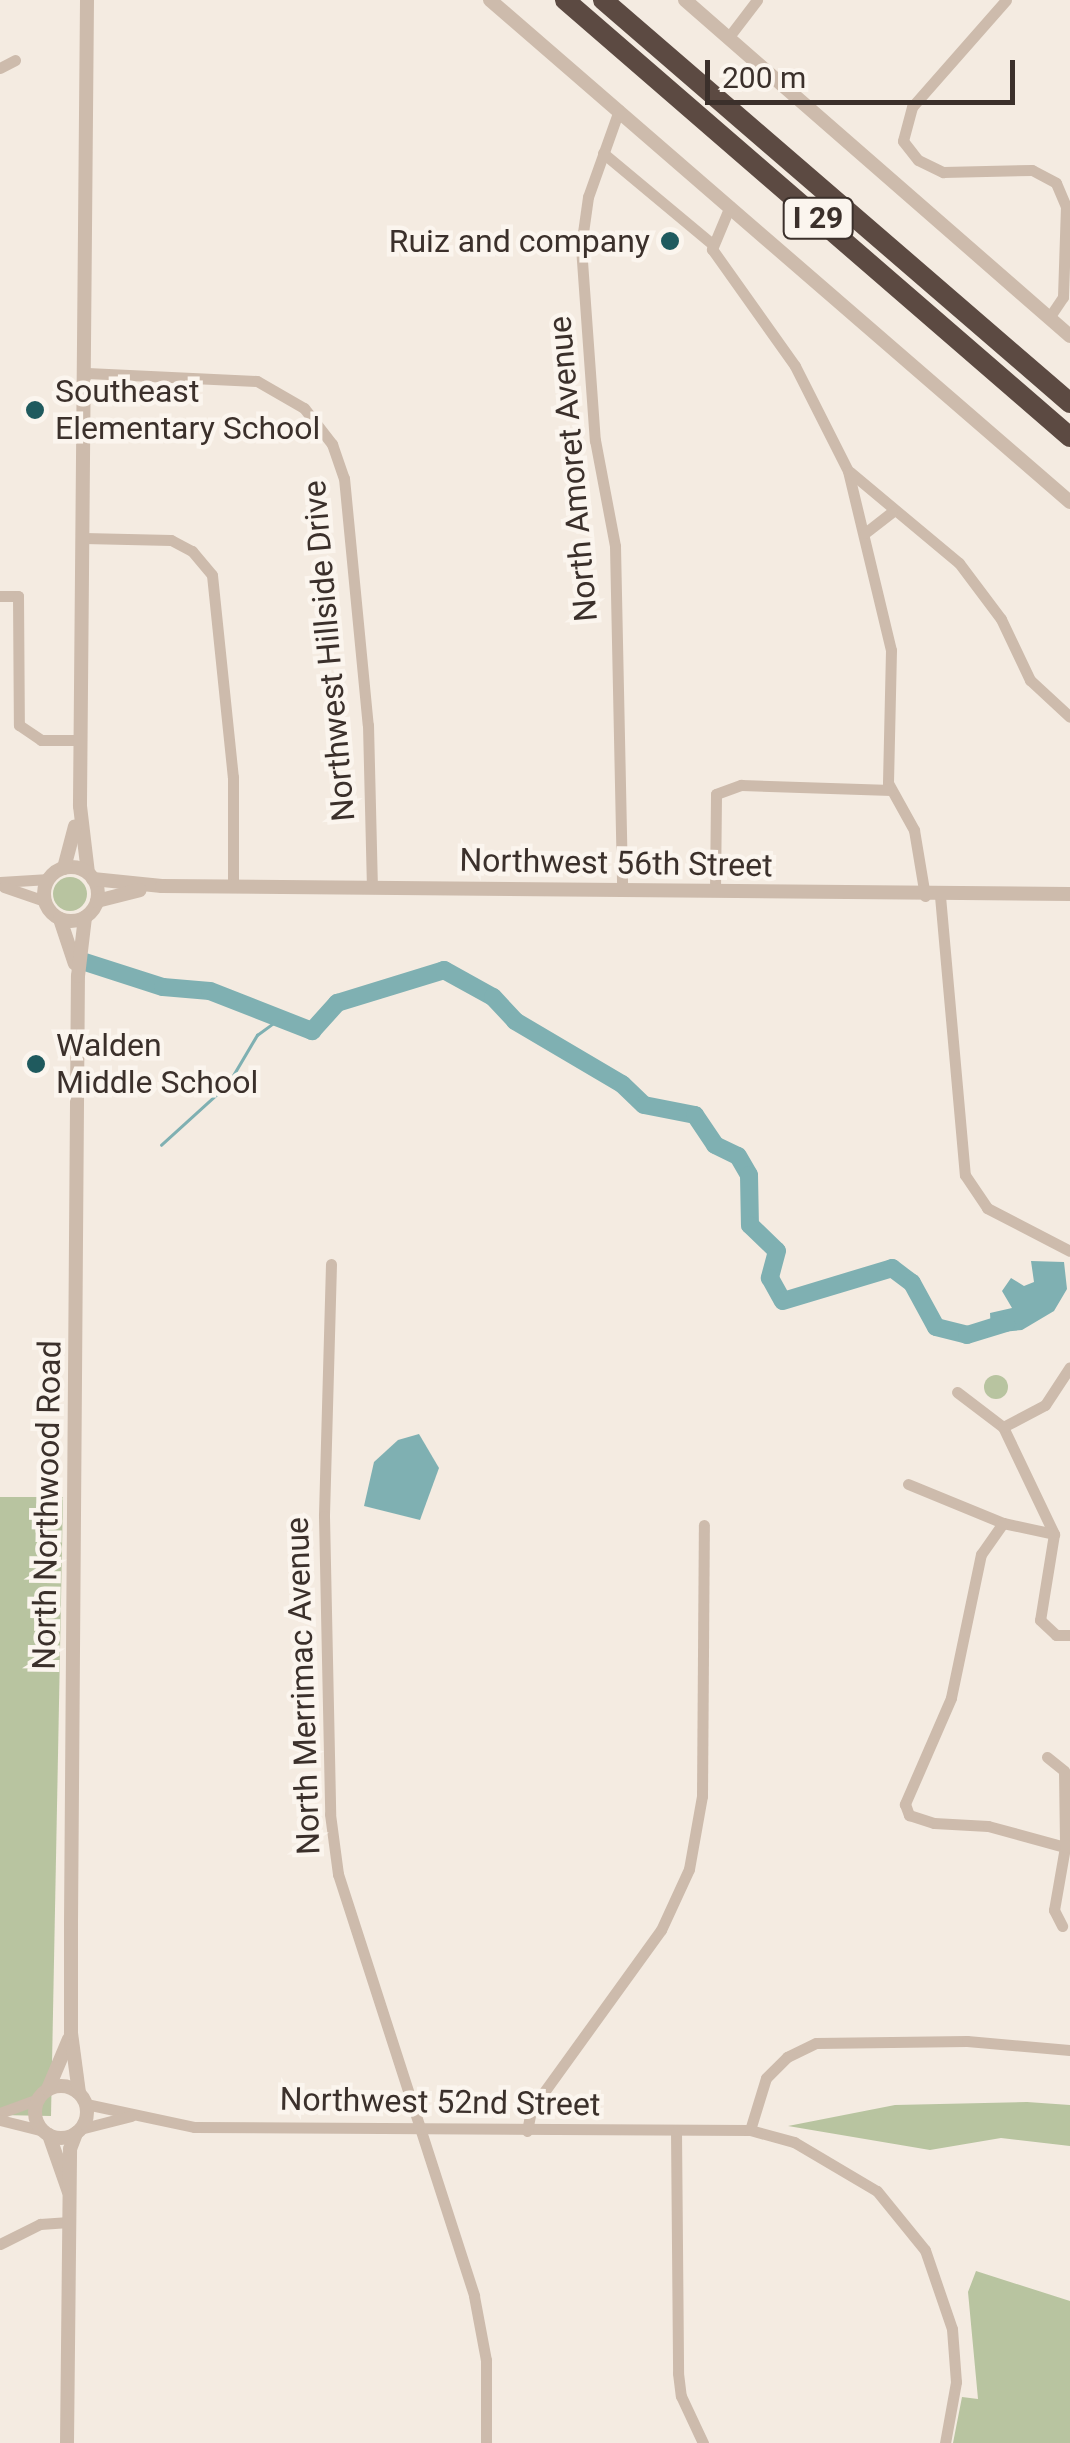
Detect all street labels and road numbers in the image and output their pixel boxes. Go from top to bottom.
road number: I 29 [780,193,856,243]
street label: North Amoret Avenue [541,315,605,623]
street label: Northwest Hillside Drive [295,479,363,823]
street label: Northwest 56th Street [459,841,773,885]
street label: North Northwood Road [25,1340,69,1670]
street label: North Merrimac Avenue [278,1516,328,1856]
street label: Northwest 52nd Street [279,2080,601,2124]

